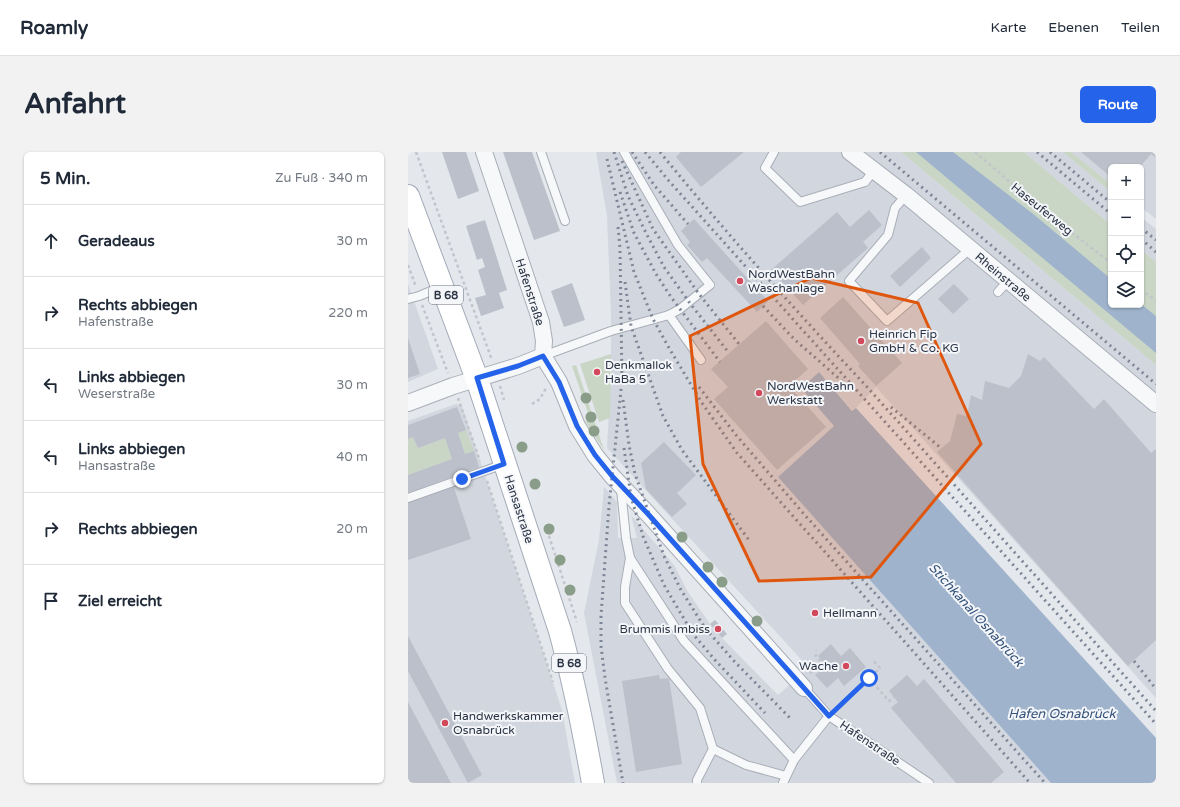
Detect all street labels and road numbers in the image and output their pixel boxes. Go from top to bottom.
street label: Haseuferweg [1008,180,1076,238]
street label: Rheinstraße [972,250,1034,305]
street label: Hafenstraße [513,257,547,328]
road number: B 68 [429,286,463,304]
street label: Hansastraße [501,473,537,545]
road number: B 68 [552,654,586,672]
street label: Hafenstraße [837,718,903,768]

